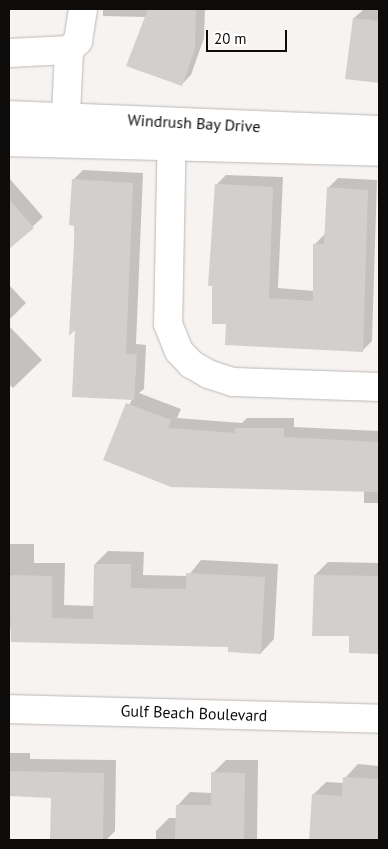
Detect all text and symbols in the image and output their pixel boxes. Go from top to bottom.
scale bar [208,20,289,52]
text: 20 m [214,29,247,48]
street label: Windrush Bay Drive [127,110,261,136]
street label: Gulf Beach Boulevard [120,701,268,725]

